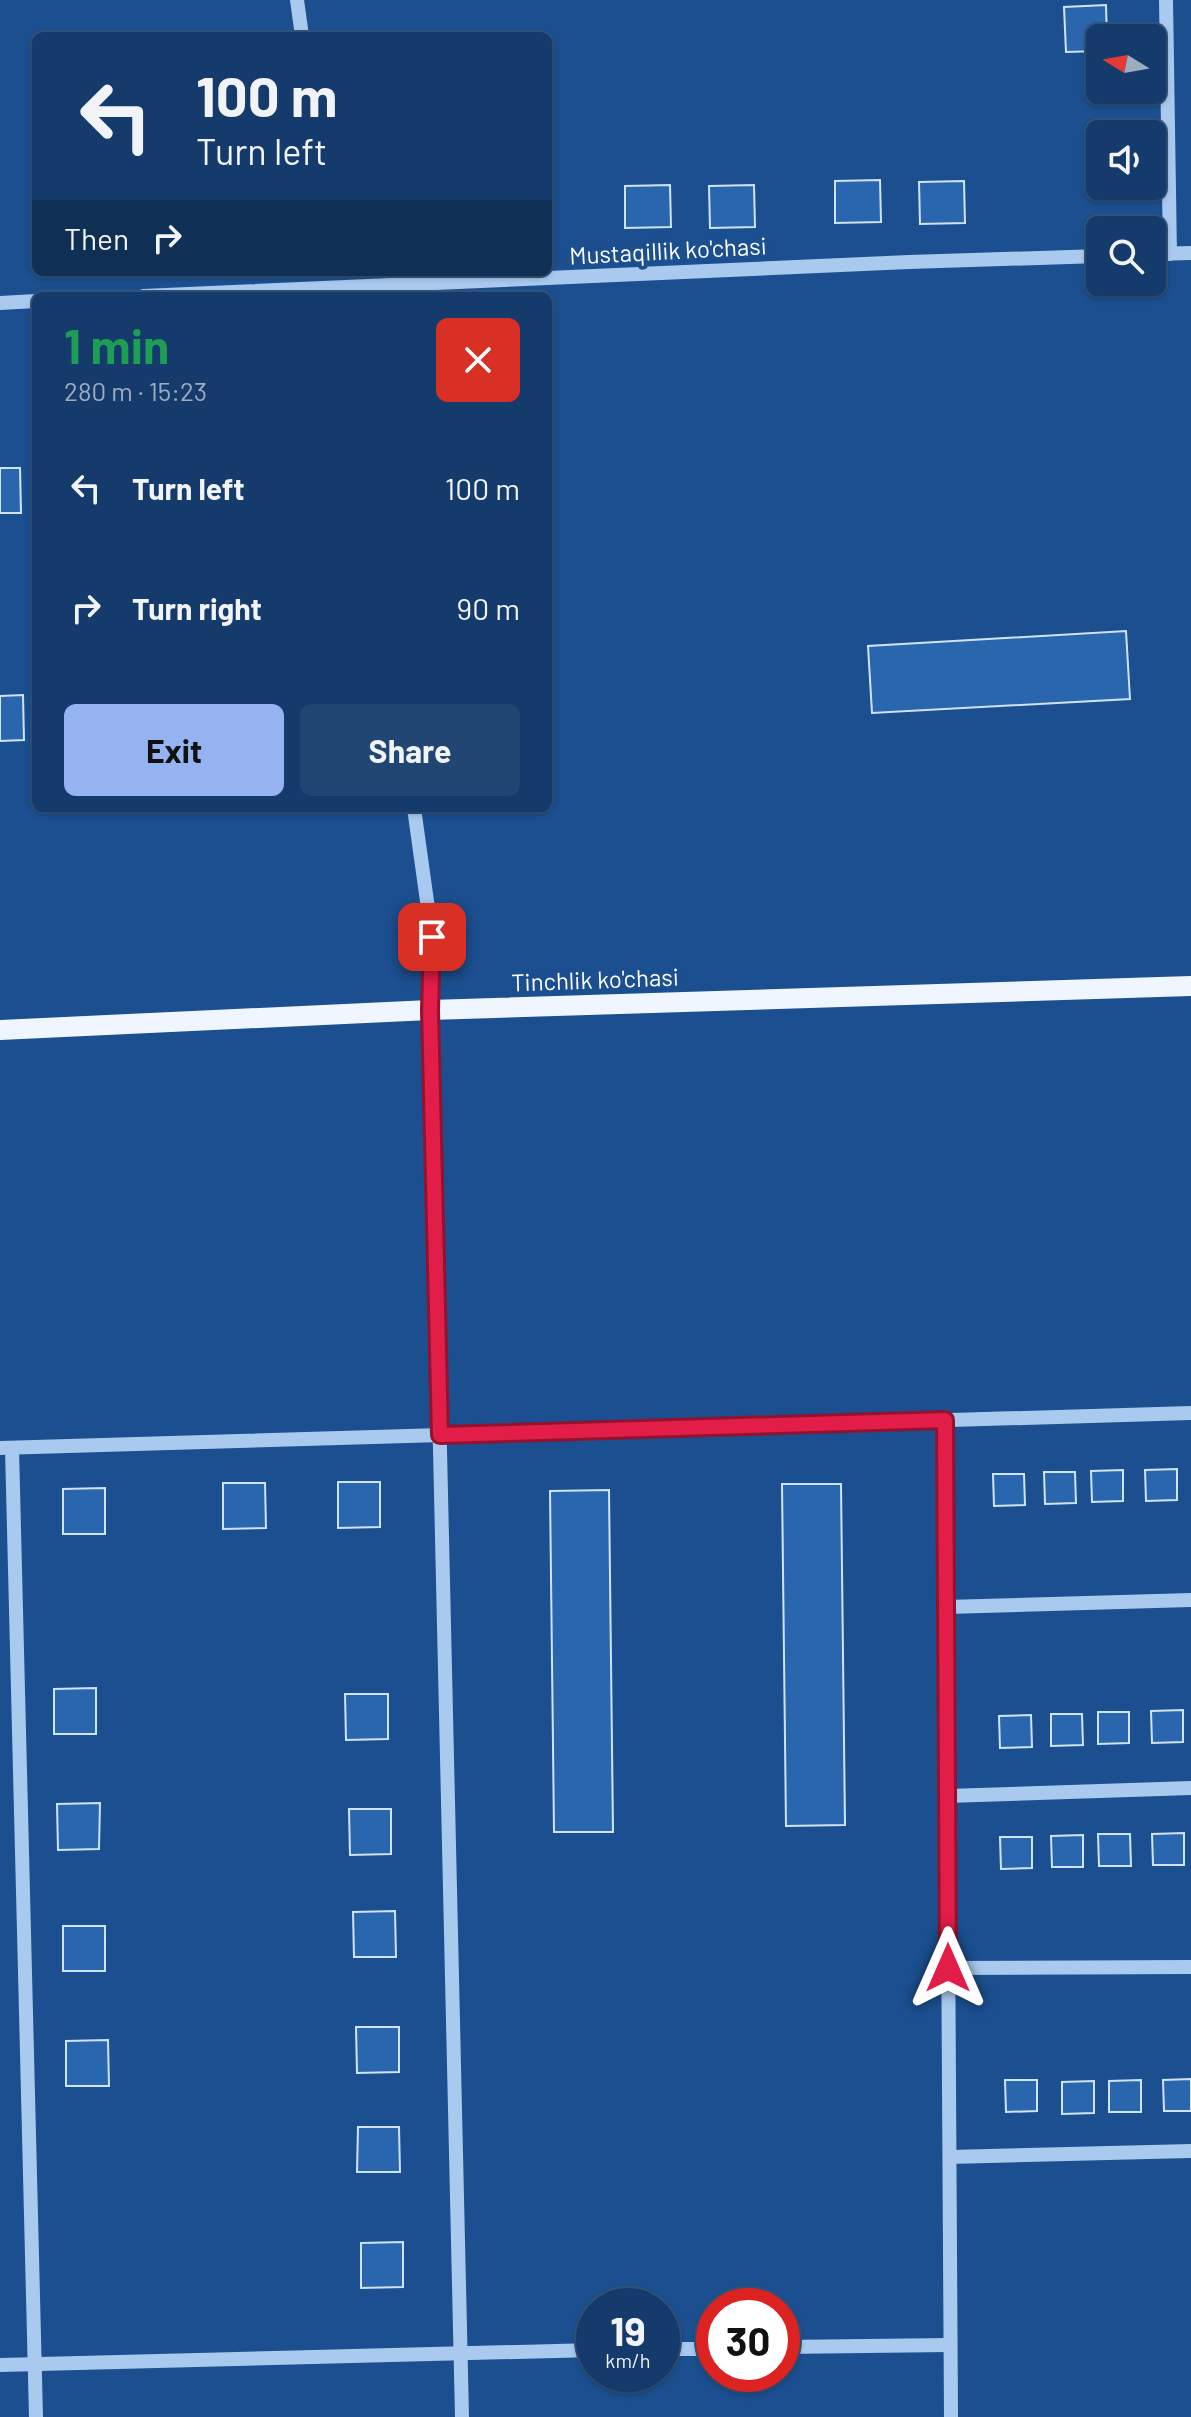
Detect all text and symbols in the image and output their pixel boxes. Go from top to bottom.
north arrow [1086,24,1166,104]
map controls [1086,24,1166,296]
text: 100 m [196,61,338,128]
icon: left [64,64,168,168]
button: sound [1086,120,1166,200]
text: Turn left [196,129,327,172]
icon: right [145,216,189,260]
button: search [1086,216,1166,296]
text: Then [64,220,129,256]
street label: Mustaqillik ko'chasi [569,230,767,270]
text: 1 min [64,316,169,374]
button: close [436,318,520,402]
text: 280 m · 15:23 [64,375,207,406]
icon: left [64,466,108,510]
text: Turn left [132,470,245,506]
text: 100 m [445,470,520,506]
icon: right [64,586,108,630]
text: Turn right [132,590,262,626]
text: 90 m [457,590,520,626]
button: Exit [64,704,284,796]
button: Share [300,704,520,796]
pin [398,903,466,971]
icon: arrive [410,915,454,959]
street label: Tinchlik ko'chasi [511,962,679,996]
position arrow [906,1926,990,2010]
speed limit sign: 30 [696,2288,800,2392]
text: 19 [610,2306,646,2354]
text: km/h [605,2348,651,2372]

